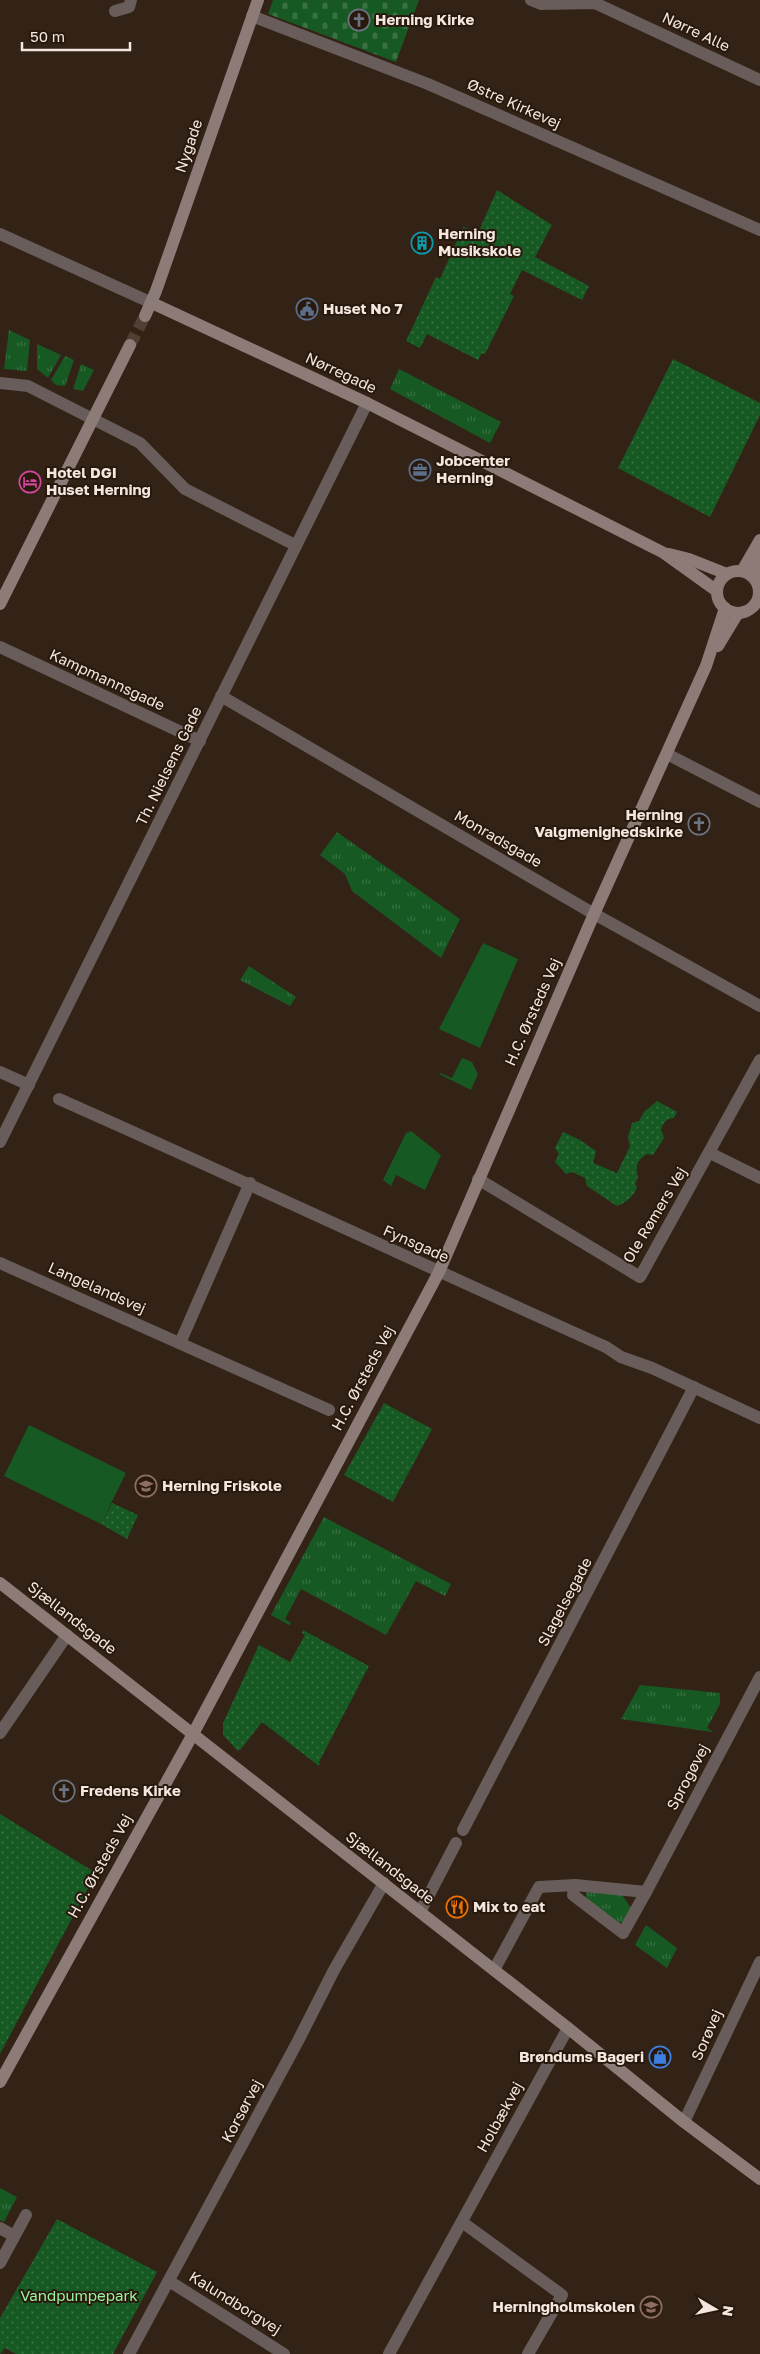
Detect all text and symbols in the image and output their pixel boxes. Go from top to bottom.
church icon: Herning Kirke [347,8,371,32]
street label: Nørre Alle [660,8,733,55]
place label: Herning Kirke [375,10,475,28]
scale bar [22,20,130,52]
text: 50 m [30,27,65,45]
street label: Østre Kirkevej [465,74,564,132]
street label: Nygade [171,116,206,175]
place label: Herning Musikskole [438,224,521,259]
building icon: Herning Musikskole [410,231,434,255]
public building icon: Huset No 7 [295,297,319,321]
place label: Huset No 7 [323,299,403,317]
street label: Nørregade [303,348,380,396]
place label: Jobcenter Herning [436,451,510,486]
office icon: Jobcenter Herning [408,458,432,482]
place label: Hotel DGI Huset Herning [46,463,151,498]
hotel icon: Hotel DGI Huset Herning [18,470,42,494]
street label: Kampmannsgade [47,645,168,714]
street label: Th. Nielsens Gade [131,703,205,828]
place label: Herning Valgmenighedskirke [535,805,683,840]
street label: Monradsgade [452,806,546,871]
church icon: Herning Valgmenighedskirke [687,812,711,836]
street label: H.C. Ørsteds Vej [500,955,564,1068]
street label: Ole Rømers Vej [618,1163,690,1266]
street label: Fynsgade [381,1221,452,1266]
street label: Langelandsvej [46,1258,149,1317]
street label: H.C. Ørsteds Vej [327,1322,397,1433]
school or university icon: Herning Friskole [134,1474,158,1498]
place label: Herning Friskole [162,1476,282,1494]
street label: Slagelsegade [533,1554,595,1649]
street label: Sjællandsgade [25,1577,121,1658]
street label: Sprogøvej [662,1740,712,1813]
church icon: Fredens Kirke [52,1779,76,1803]
place label: Fredens Kirke [80,1781,181,1799]
street label: H.C. Ørsteds Vej [63,1810,135,1921]
street label: Sjællandsgade [343,1827,439,1908]
restaurant icon: Mix to eat [445,1895,469,1919]
place label: Mix to eat [473,1897,545,1915]
street label: Sorøvej [687,2006,725,2063]
shop icon: Brøndums Bageri [648,2045,672,2069]
place label: Brøndums Bageri [519,2047,644,2065]
street label: Korsørvej [217,2076,265,2145]
street label: Holbækvej [472,2078,526,2155]
street label: Kalundborgvej [186,2267,285,2338]
north arrow [690,2284,740,2334]
park label: Vandpumpepark [20,2286,138,2304]
school or university icon: Herningholmskolen [639,2295,663,2319]
place label: Herningholmskolen [493,2297,635,2315]
text: N [719,2305,738,2318]

